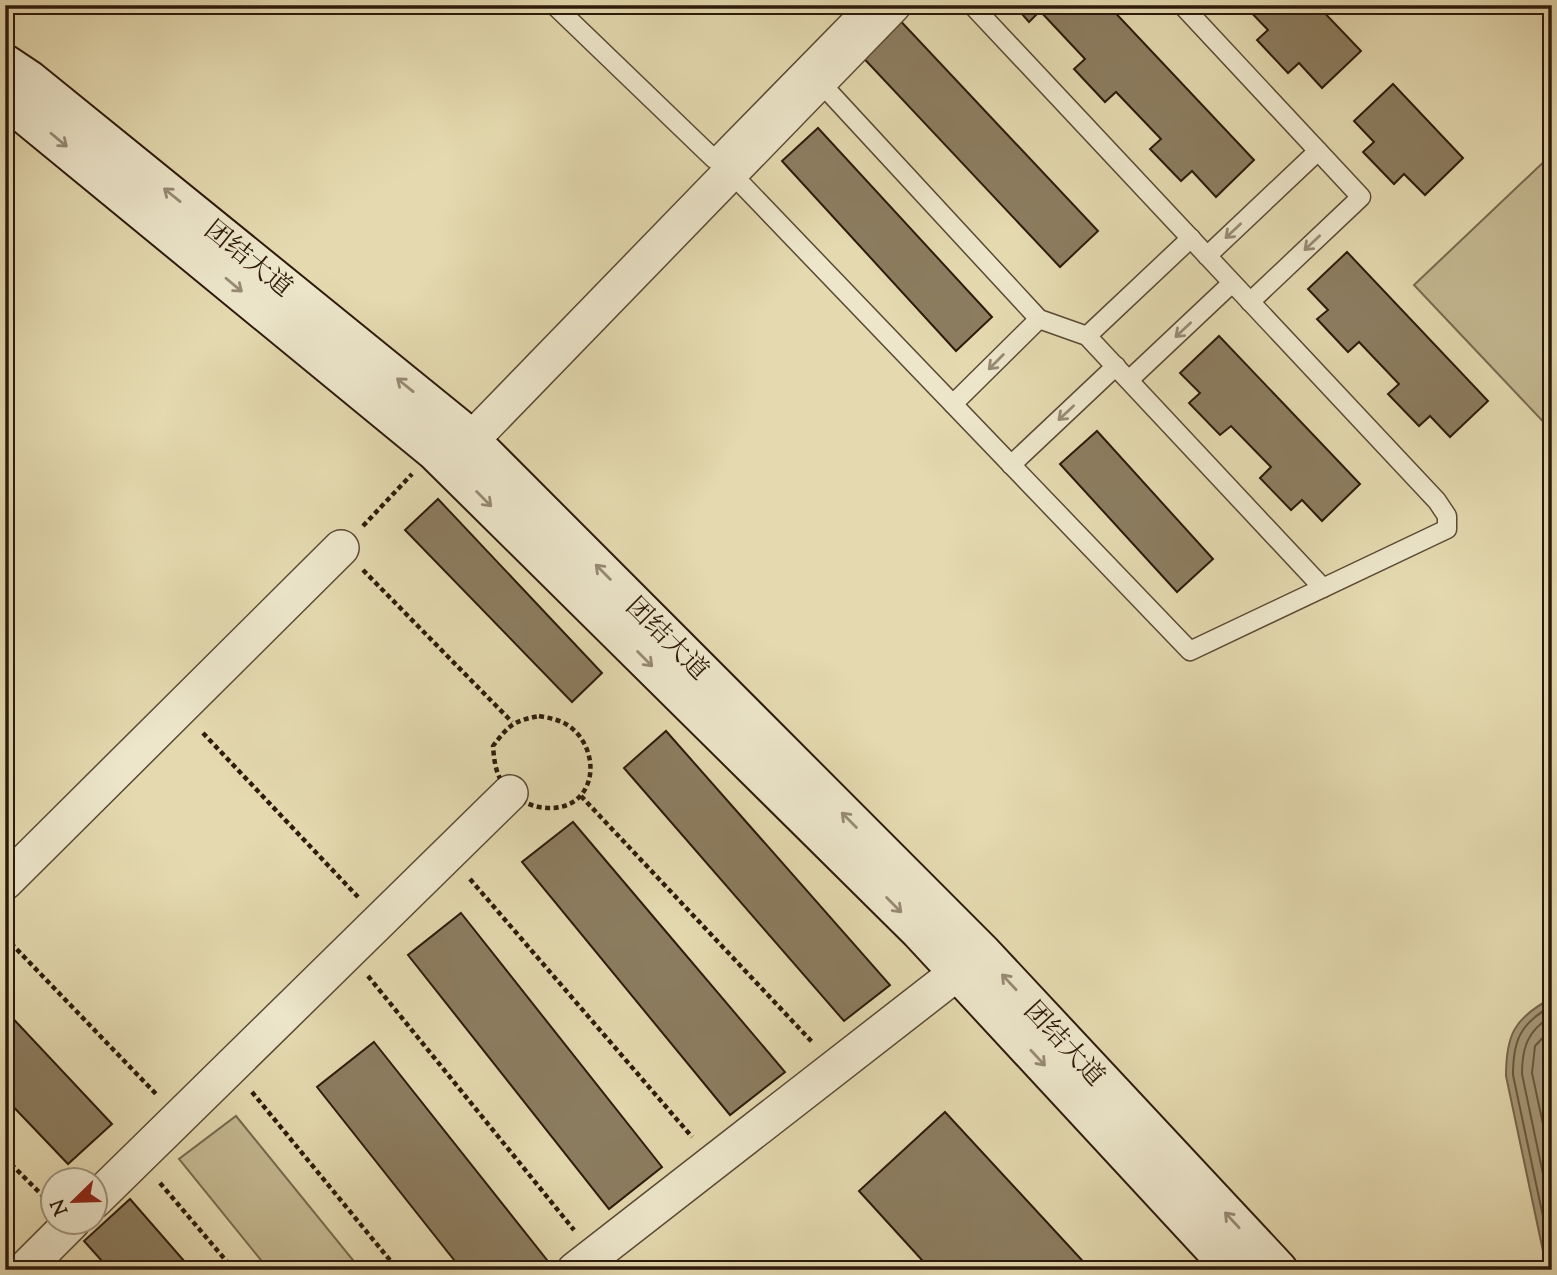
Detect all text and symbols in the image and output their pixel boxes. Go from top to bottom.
one-way arrow [49,132,67,148]
one-way arrow [163,187,181,203]
street label: 团结大道 [195,213,299,307]
one-way arrow [1224,223,1242,239]
one-way arrow [1303,235,1320,252]
one-way arrow [225,277,243,293]
one-way arrow [1174,321,1191,338]
one-way arrow [988,353,1005,370]
one-way arrow [397,377,415,392]
one-way arrow [1058,404,1075,421]
one-way arrow [475,490,492,507]
one-way arrow [594,564,611,581]
street label: 团结大道 [616,590,716,690]
one-way arrow [637,650,654,667]
one-way arrow [841,812,858,829]
one-way arrow [885,896,902,913]
one-way arrow [1001,974,1018,992]
street label: 团结大道 [1014,994,1112,1095]
one-way arrow [1030,1049,1046,1067]
north arrow [38,1166,108,1236]
text: N [45,1194,76,1219]
one-way arrow [1223,1212,1240,1229]

